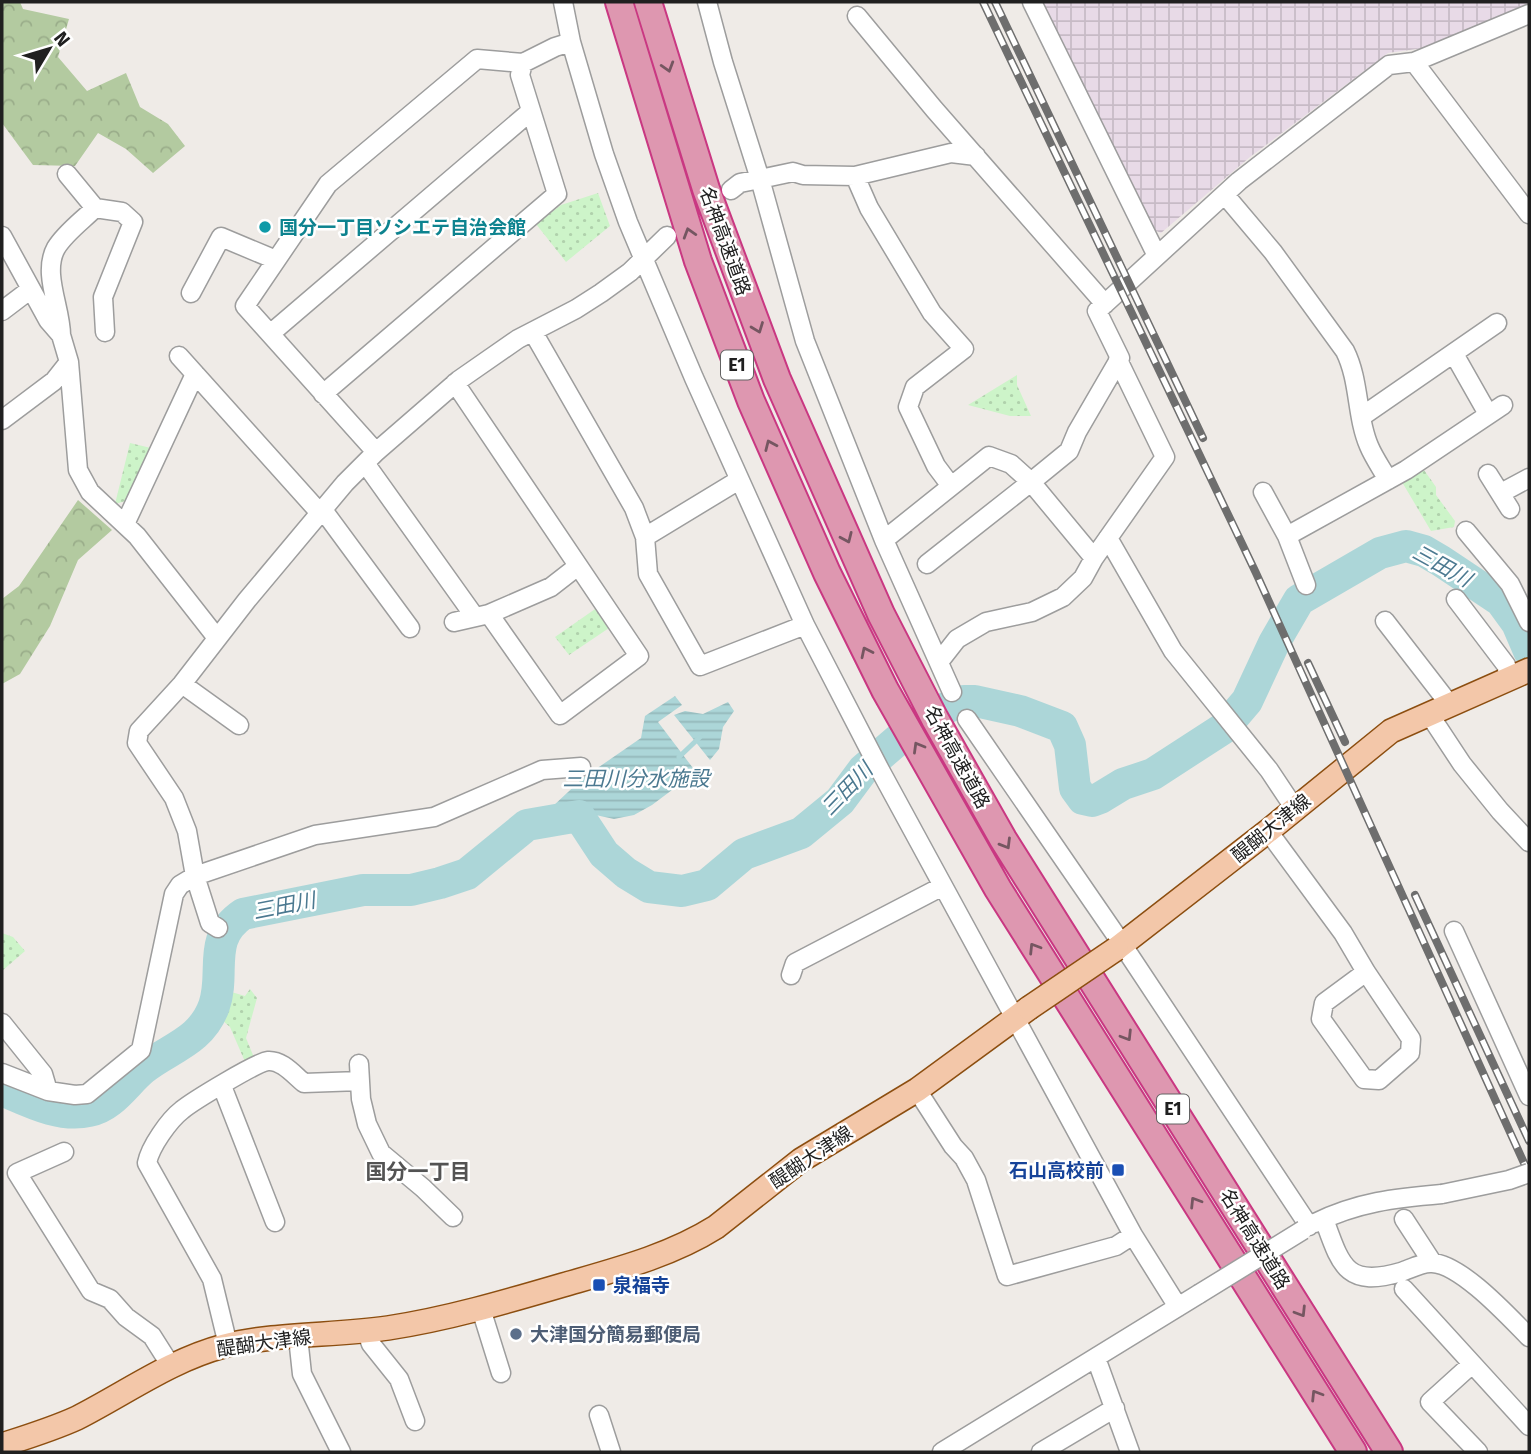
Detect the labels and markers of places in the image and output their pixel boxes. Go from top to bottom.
place label: 国分一丁目ソシエテ自治会館 [279,216,526,239]
marker: 国分一丁目ソシエテ自治会館 [257,219,273,235]
place label: 石山高校前 [1009,1159,1104,1182]
marker: 石山高校前 [1110,1162,1126,1178]
place label: 泉福寺 [613,1274,670,1297]
marker: 泉福寺 [591,1277,607,1293]
place label: 大津国分簡易郵便局 [530,1323,701,1346]
marker: 大津国分簡易郵便局 [508,1326,524,1342]

